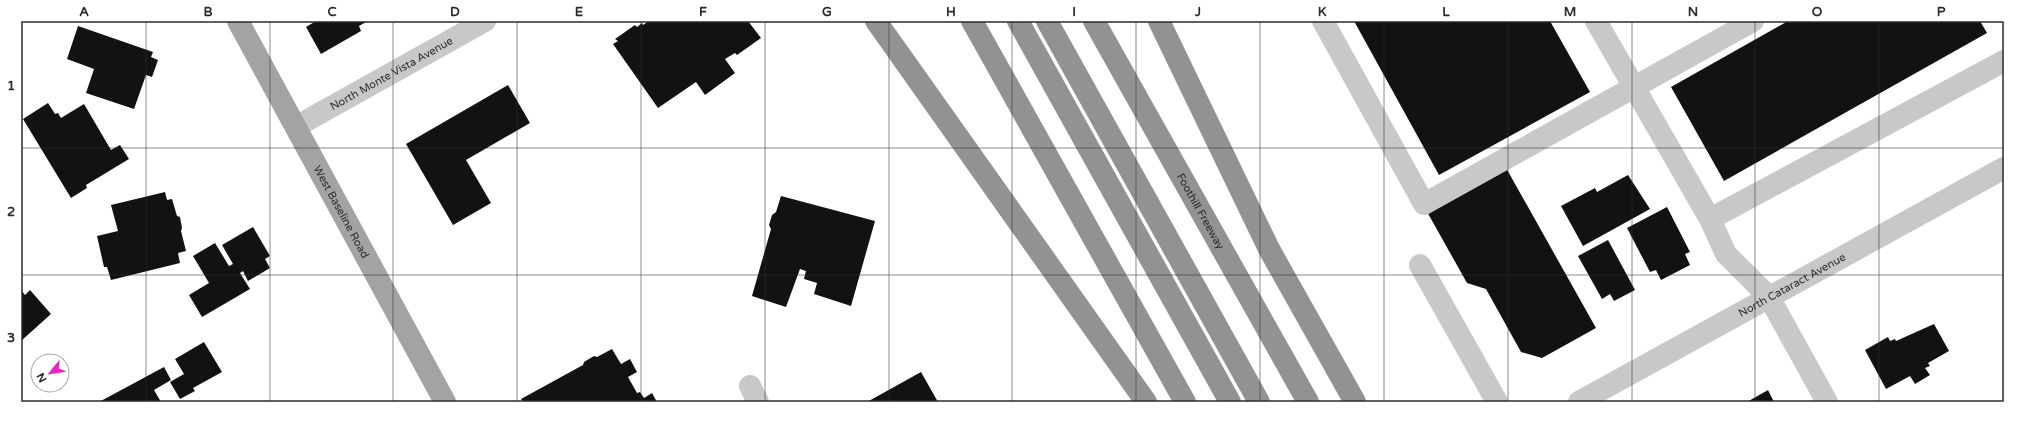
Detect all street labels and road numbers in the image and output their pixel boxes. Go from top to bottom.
street label: North Monte Vista Avenue [328,34,455,113]
street label: West Baseline Road [311,163,372,260]
street label: Foothill Freeway [1174,171,1227,251]
street label: North Cataract Avenue [1736,250,1848,319]

